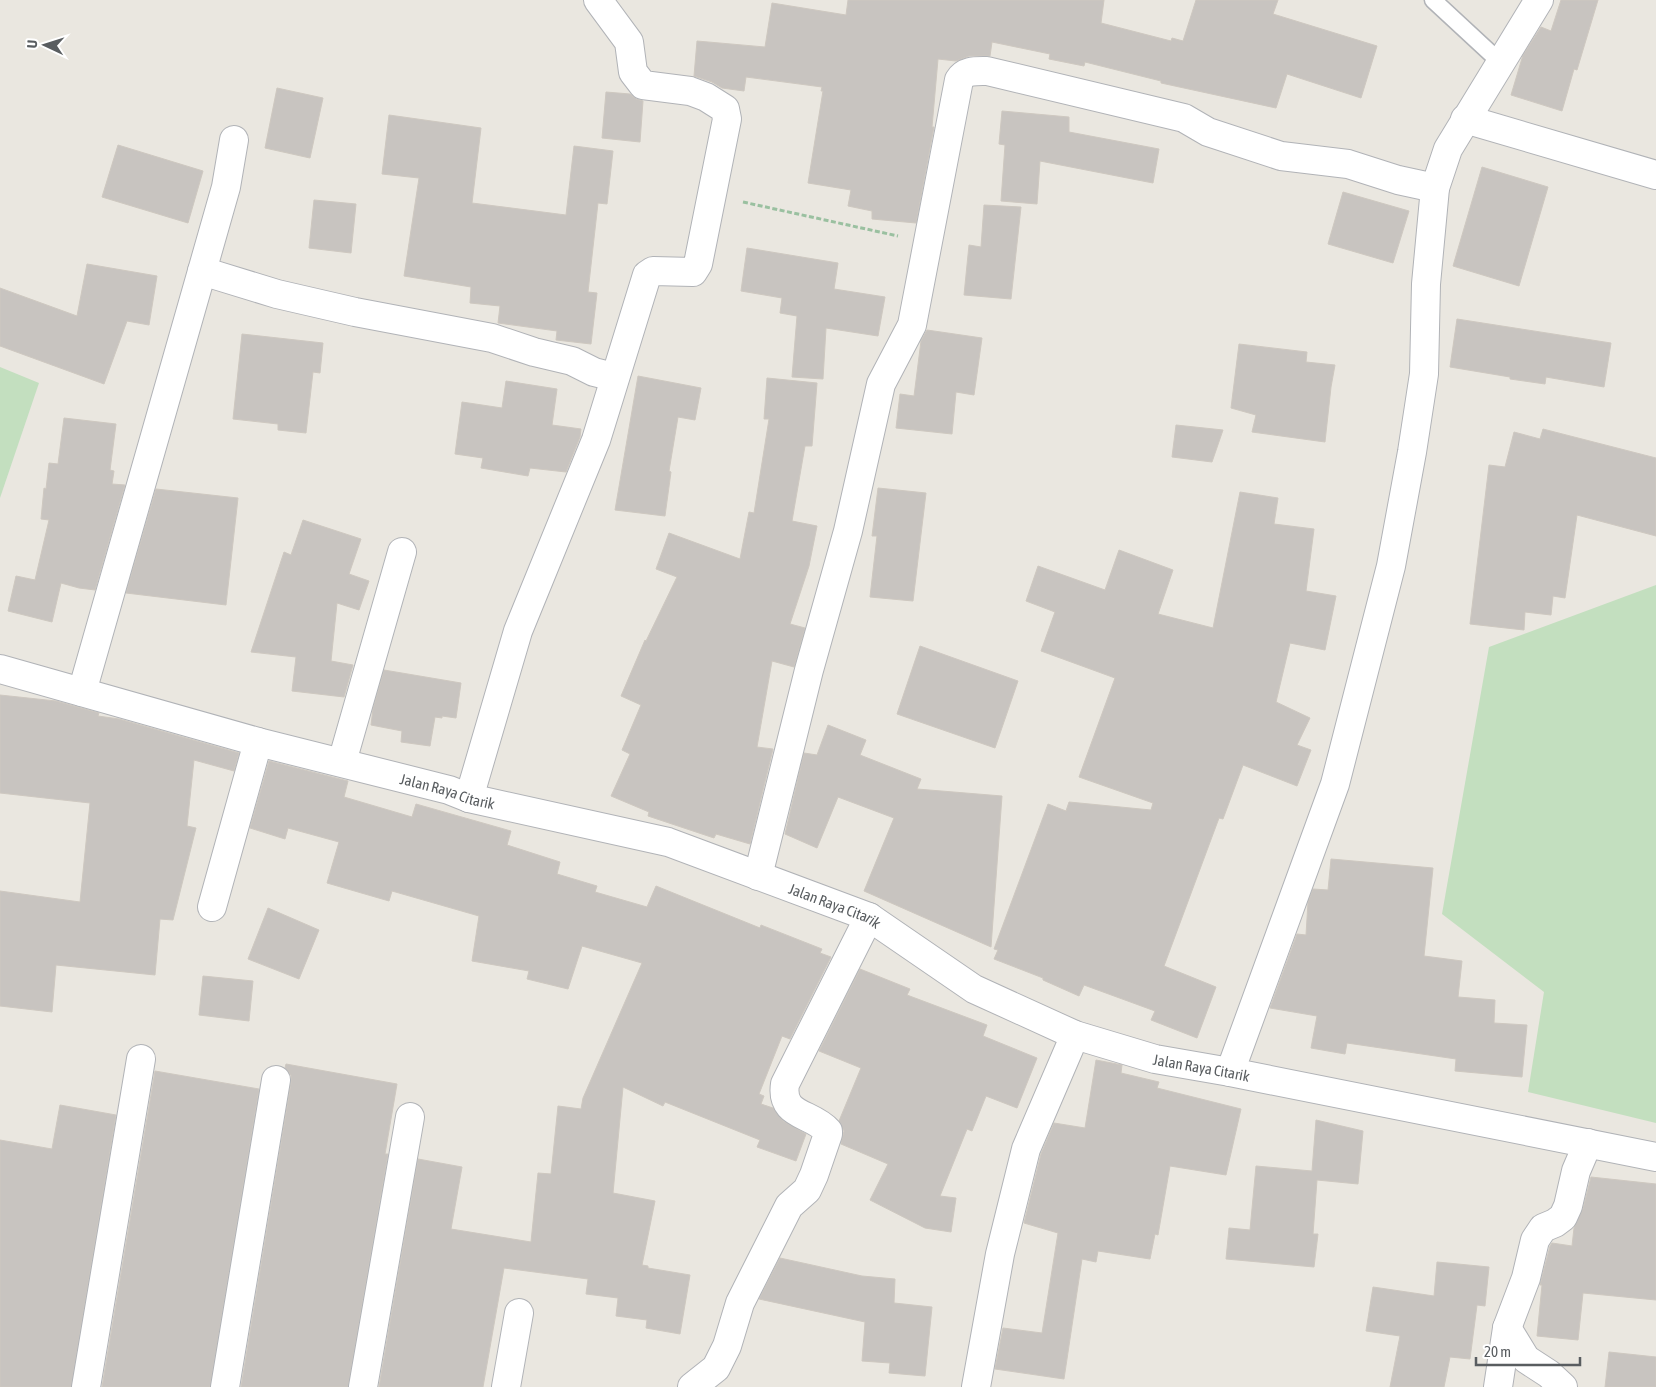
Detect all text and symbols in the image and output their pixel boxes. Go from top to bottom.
north arrow [20,20,70,70]
text: U [24,39,40,49]
street label: Jalan Raya Citarik [399,770,497,812]
street label: Jalan Raya Citarik [787,879,885,932]
street label: Jalan Raya Citarik [1152,1050,1252,1084]
scale bar [1476,1334,1580,1366]
text: 20 m [1484,1343,1511,1360]

